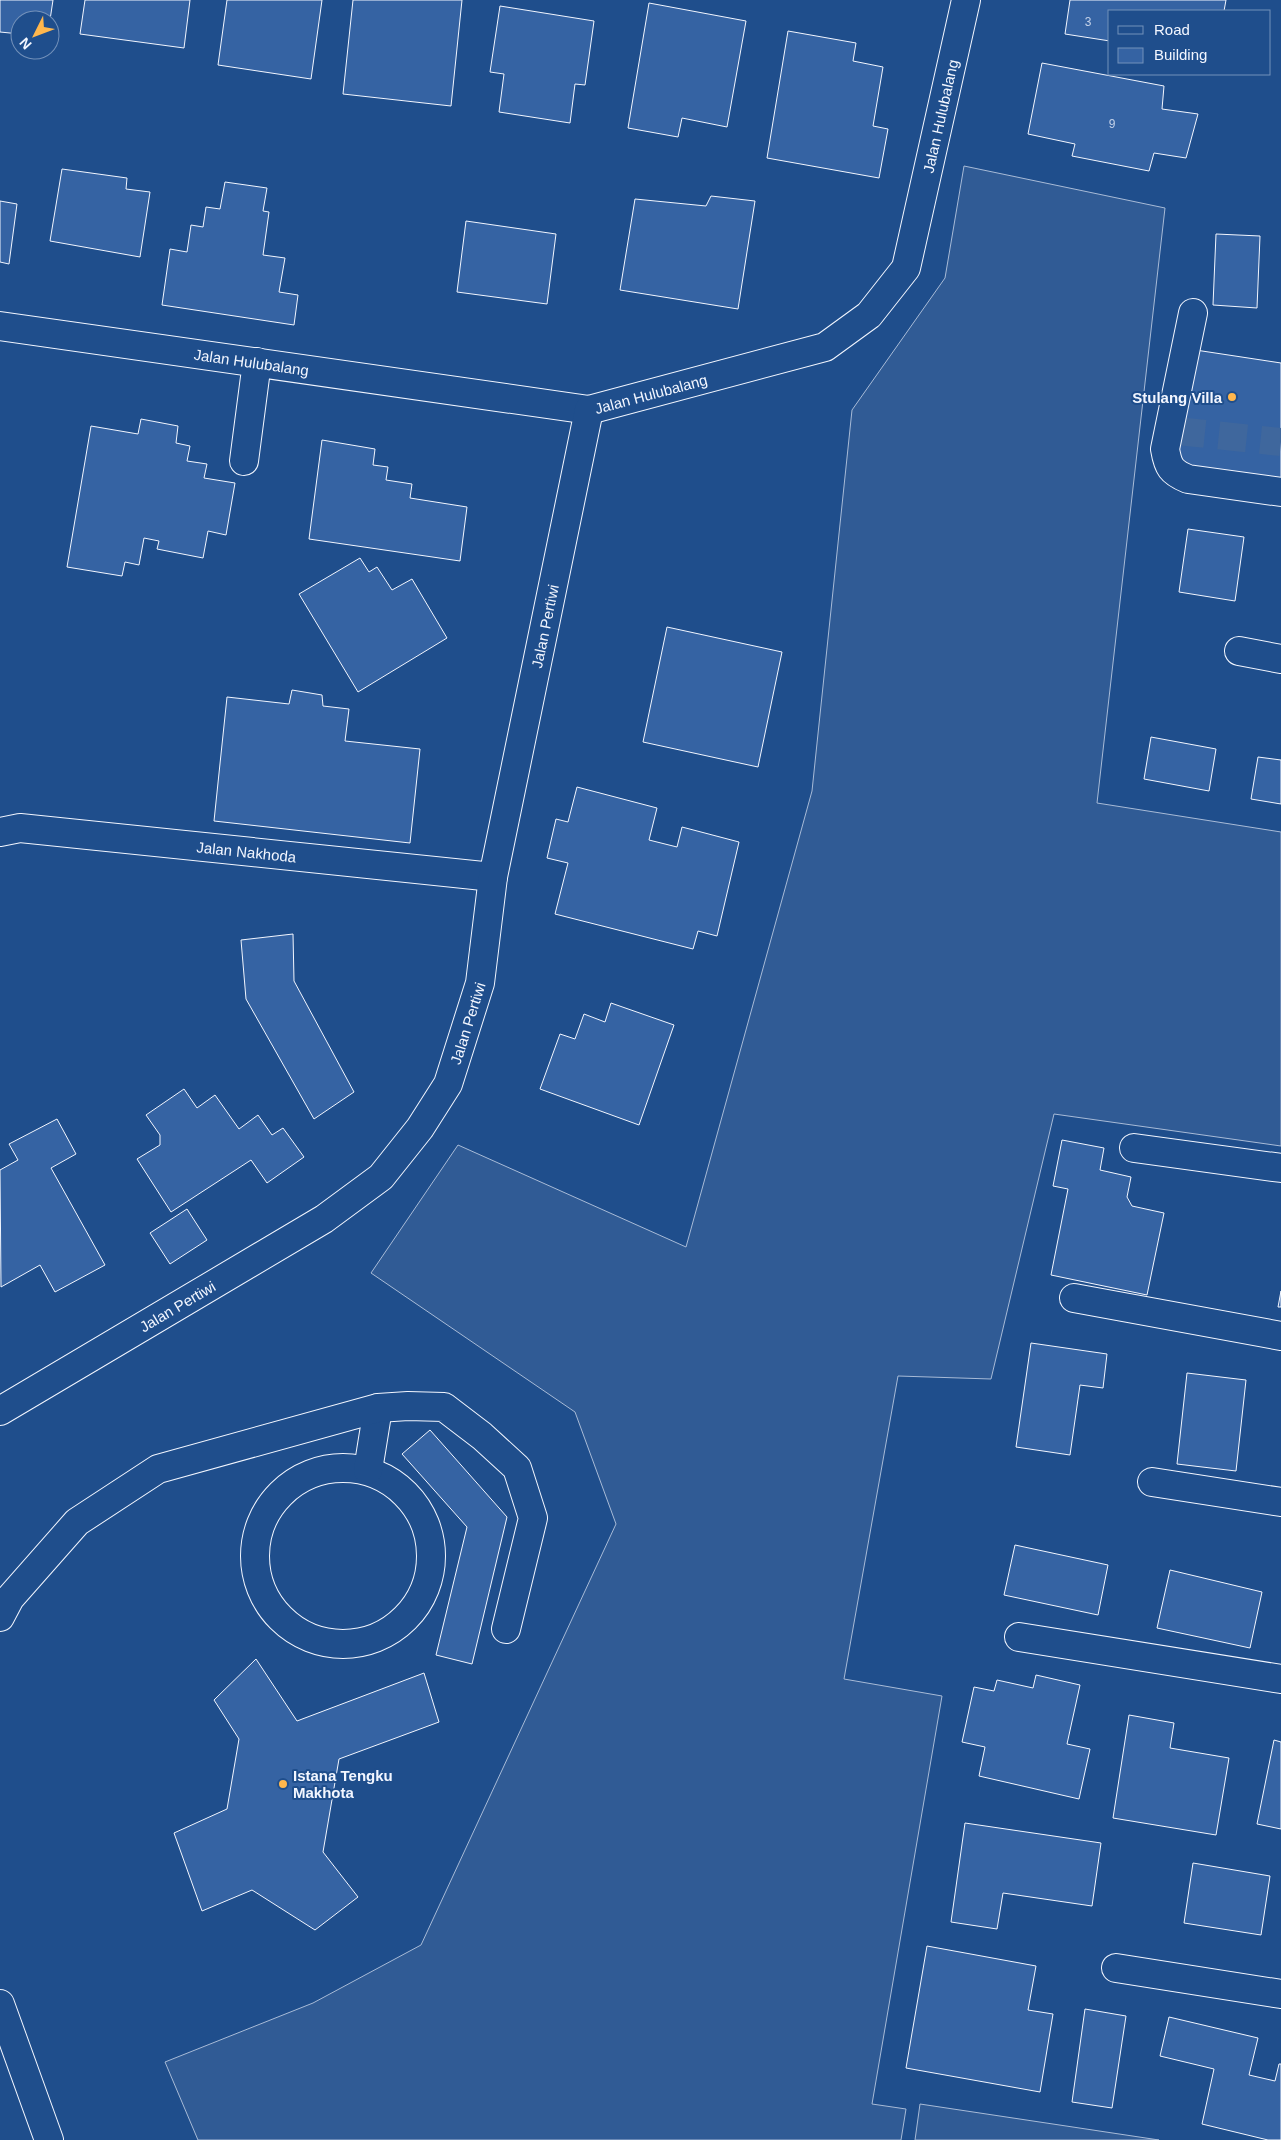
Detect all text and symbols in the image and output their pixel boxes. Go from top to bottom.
north arrow [10,10,60,60]
legend [1108,10,1271,75]
house number: 3 [1085,15,1092,29]
text: Road [1154,21,1190,38]
text: N [16,35,35,53]
text: Building [1154,46,1207,63]
street label: Jalan Hulubalang [919,58,961,175]
house number: 9 [1109,117,1116,131]
street label: Jalan Hulubalang [193,345,310,378]
street label: Jalan Hulubalang [593,370,709,417]
place label: Stulang Villa [1132,389,1223,406]
marker: Stulang Villa [1226,391,1238,403]
street label: Jalan Pertiwi [528,583,561,670]
street label: Jalan Nakhoda [196,838,298,865]
street label: Jalan Pertiwi [446,980,488,1066]
street label: Jalan Pertiwi [136,1277,218,1335]
place label: Istana Tengku Makhota [293,1767,393,1801]
marker: Istana Tengku Makhota [277,1778,289,1790]

